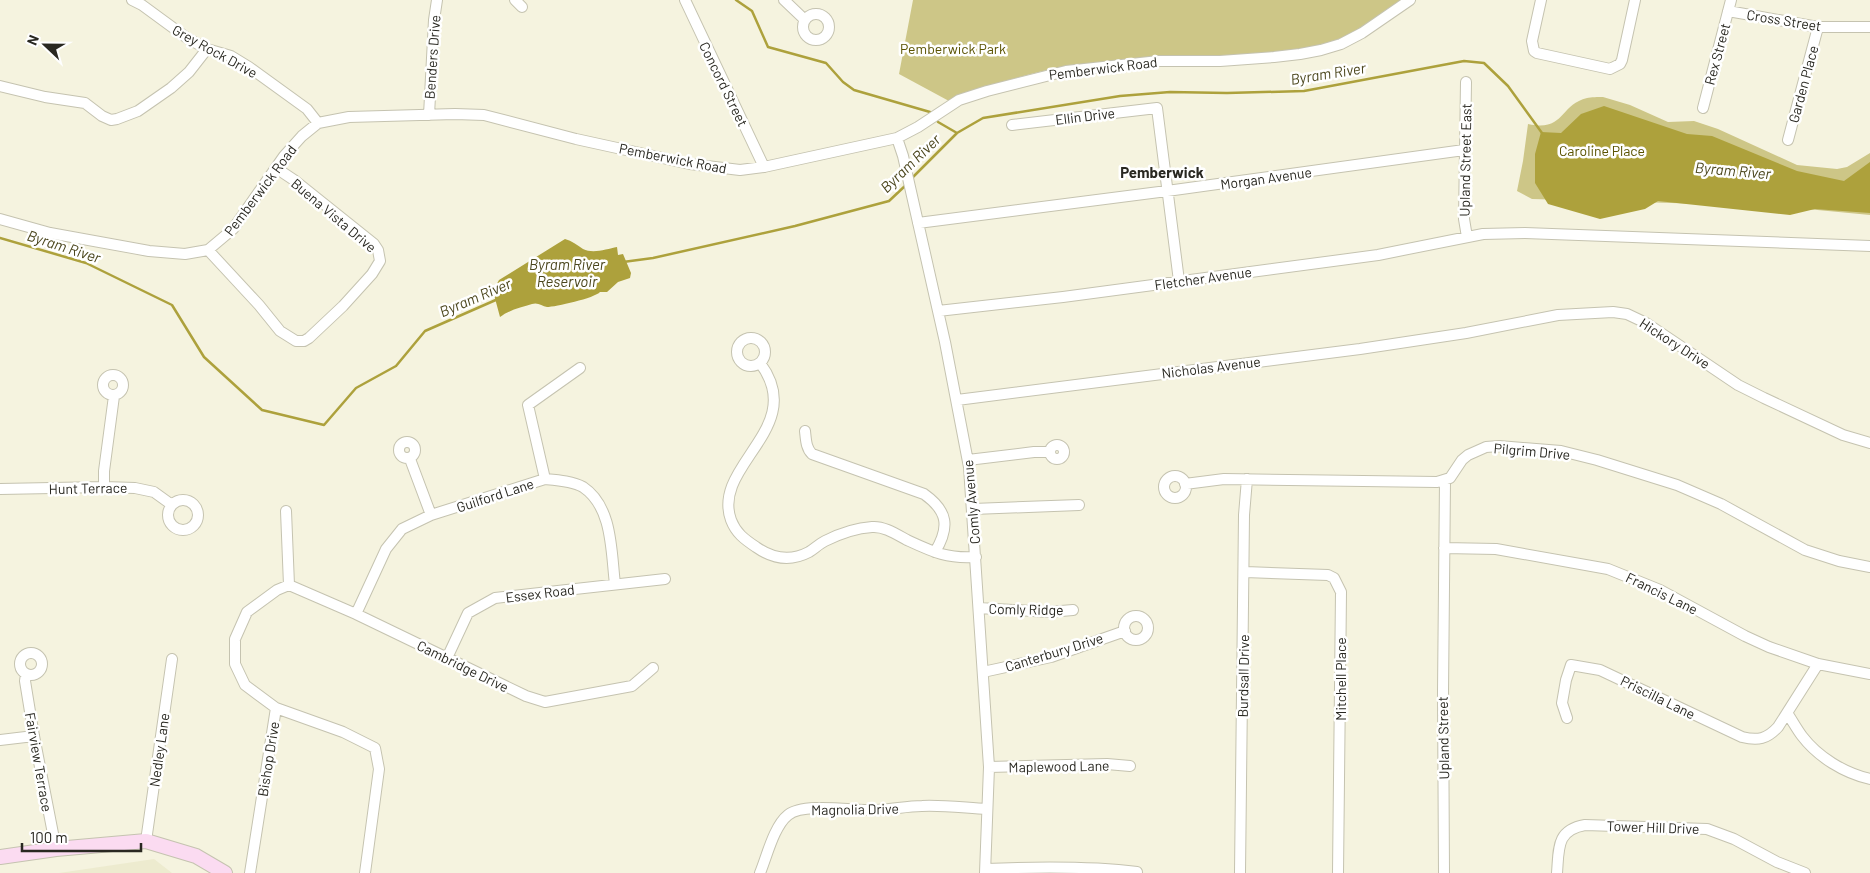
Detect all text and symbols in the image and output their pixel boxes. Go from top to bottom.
street label: Cross Street [1745,6,1823,34]
street label: Benders Drive [421,14,443,100]
north arrow [20,20,70,70]
street label: Grey Rock Drive [170,21,260,81]
street label: Rex Street [1701,21,1733,87]
text: N [23,32,42,47]
street label: Concord Street [696,39,752,129]
park label: Pemberwick Park [900,40,1006,57]
street label: Garden Place [1785,43,1821,125]
street label: Pemberwick Road [1048,53,1158,83]
water label: Byram River [1289,58,1368,88]
street label: Upland Street East [1456,103,1474,217]
street label: Ellin Drive [1054,104,1116,128]
water label: Byram River [876,130,944,196]
street label: Pemberwick Road [618,139,728,177]
street label: Pemberwick Road [220,141,300,239]
park label: Caroline Place [1559,142,1645,159]
water label: Byram River [1694,158,1772,182]
district label: Pemberwick [1120,163,1204,181]
street label: Morgan Avenue [1219,163,1313,193]
street label: Buena Vista Drive [288,174,380,256]
water label: Byram River [25,226,104,267]
water label: Byram River Reservoir [529,255,606,290]
street label: Fletcher Avenue [1153,263,1253,293]
water label: Byram River [436,274,514,320]
street label: Hickory Drive [1637,314,1713,372]
street label: Nicholas Avenue [1160,352,1262,382]
street label: Pilgrim Drive [1493,439,1571,463]
street label: Comly Avenue [959,459,983,545]
street label: Guilford Lane [454,475,536,515]
street label: Hunt Terrace [49,479,127,497]
street label: Francis Lane [1623,568,1701,618]
street label: Essex Road [505,580,575,606]
street label: Comly Ridge [988,600,1064,618]
street label: Canterbury Drive [1003,629,1105,675]
street label: Burdsall Drive [1234,634,1252,718]
street label: Cambridge Drive [414,636,512,696]
street label: Mitchell Place [1332,637,1349,721]
street label: Priscilla Lane [1618,672,1698,722]
street label: Upland Street [1434,696,1452,780]
street label: Fairview Terrace [22,711,56,813]
street label: Nedley Lane [145,712,173,788]
street label: Bishop Drive [254,720,282,798]
street label: Maplewood Lane [1008,757,1110,775]
street label: Magnolia Drive [811,800,899,818]
street label: Tower Hill Drive [1606,817,1700,837]
scale bar [22,820,141,852]
text: 100 m [30,828,68,846]

